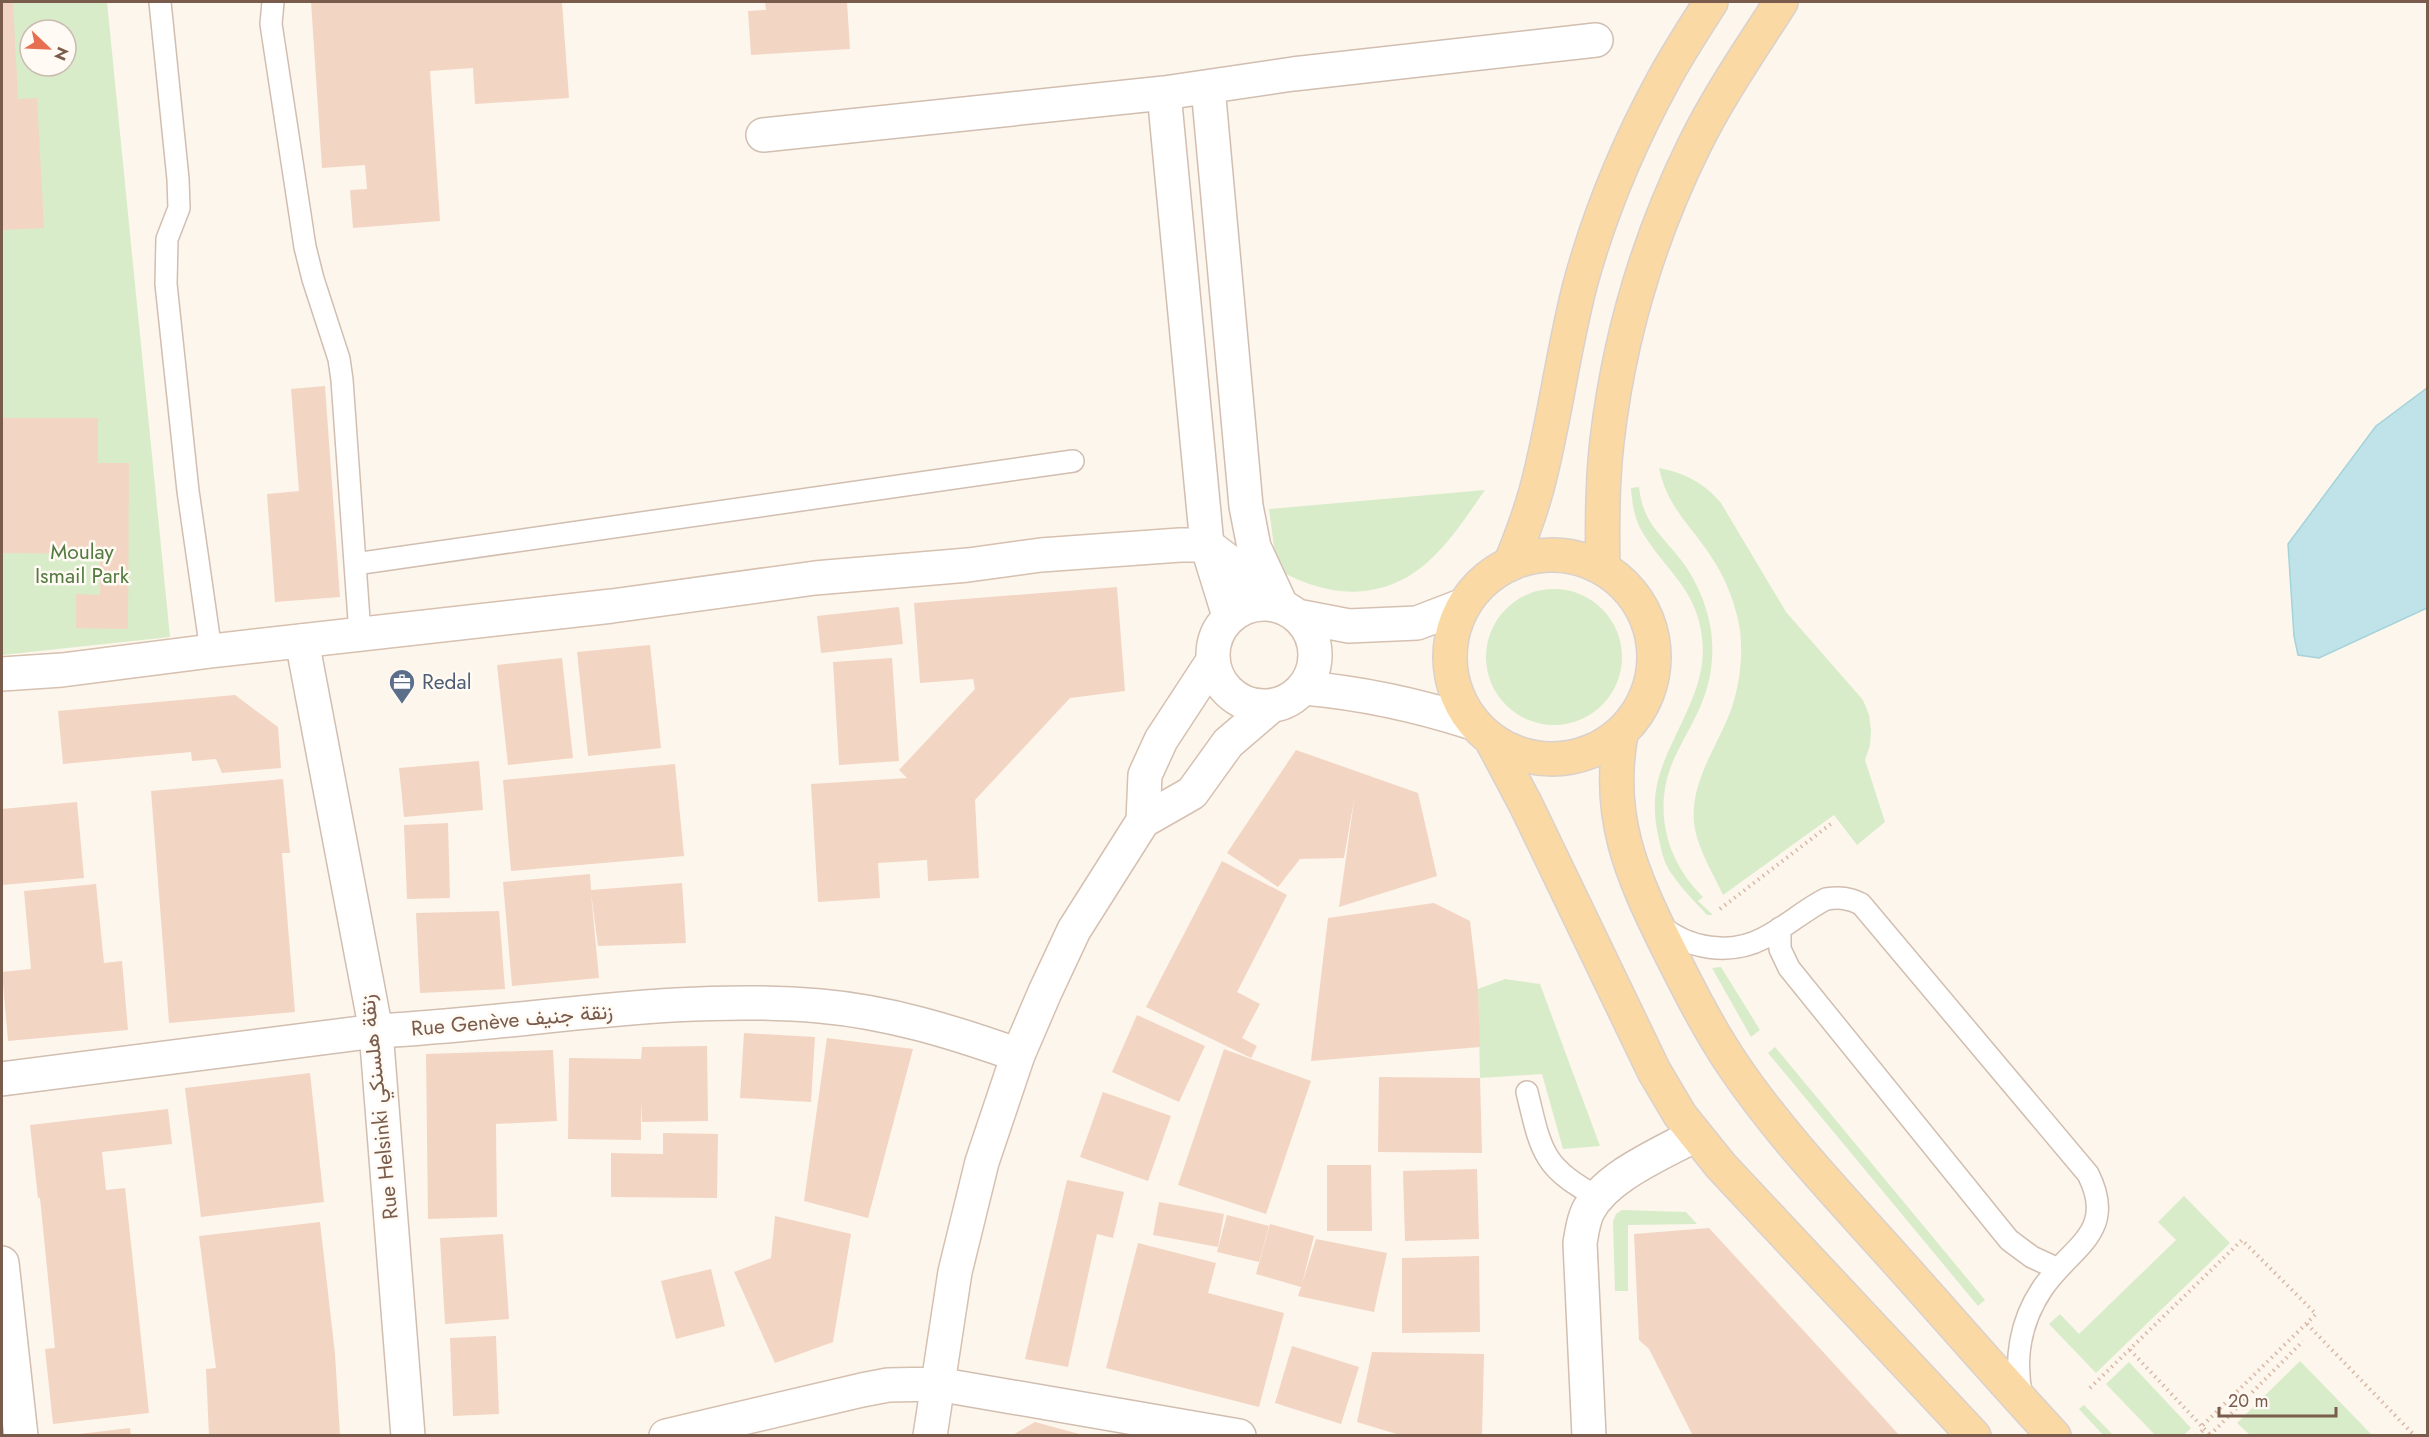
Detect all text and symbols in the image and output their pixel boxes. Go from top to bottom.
north arrow [18,18,78,78]
text: N [48,43,74,64]
park label: Moulay Ismail Park [35,537,130,591]
office icon: Redal [387,667,417,705]
place label: Redal [422,667,471,697]
street label: Rue Helsinki زنقة هلسنكي [352,993,408,1221]
street label: Rue Genève زنقة جنيف [410,996,614,1044]
scale bar [2219,1380,2336,1418]
text: 20 m [2228,1388,2268,1414]

